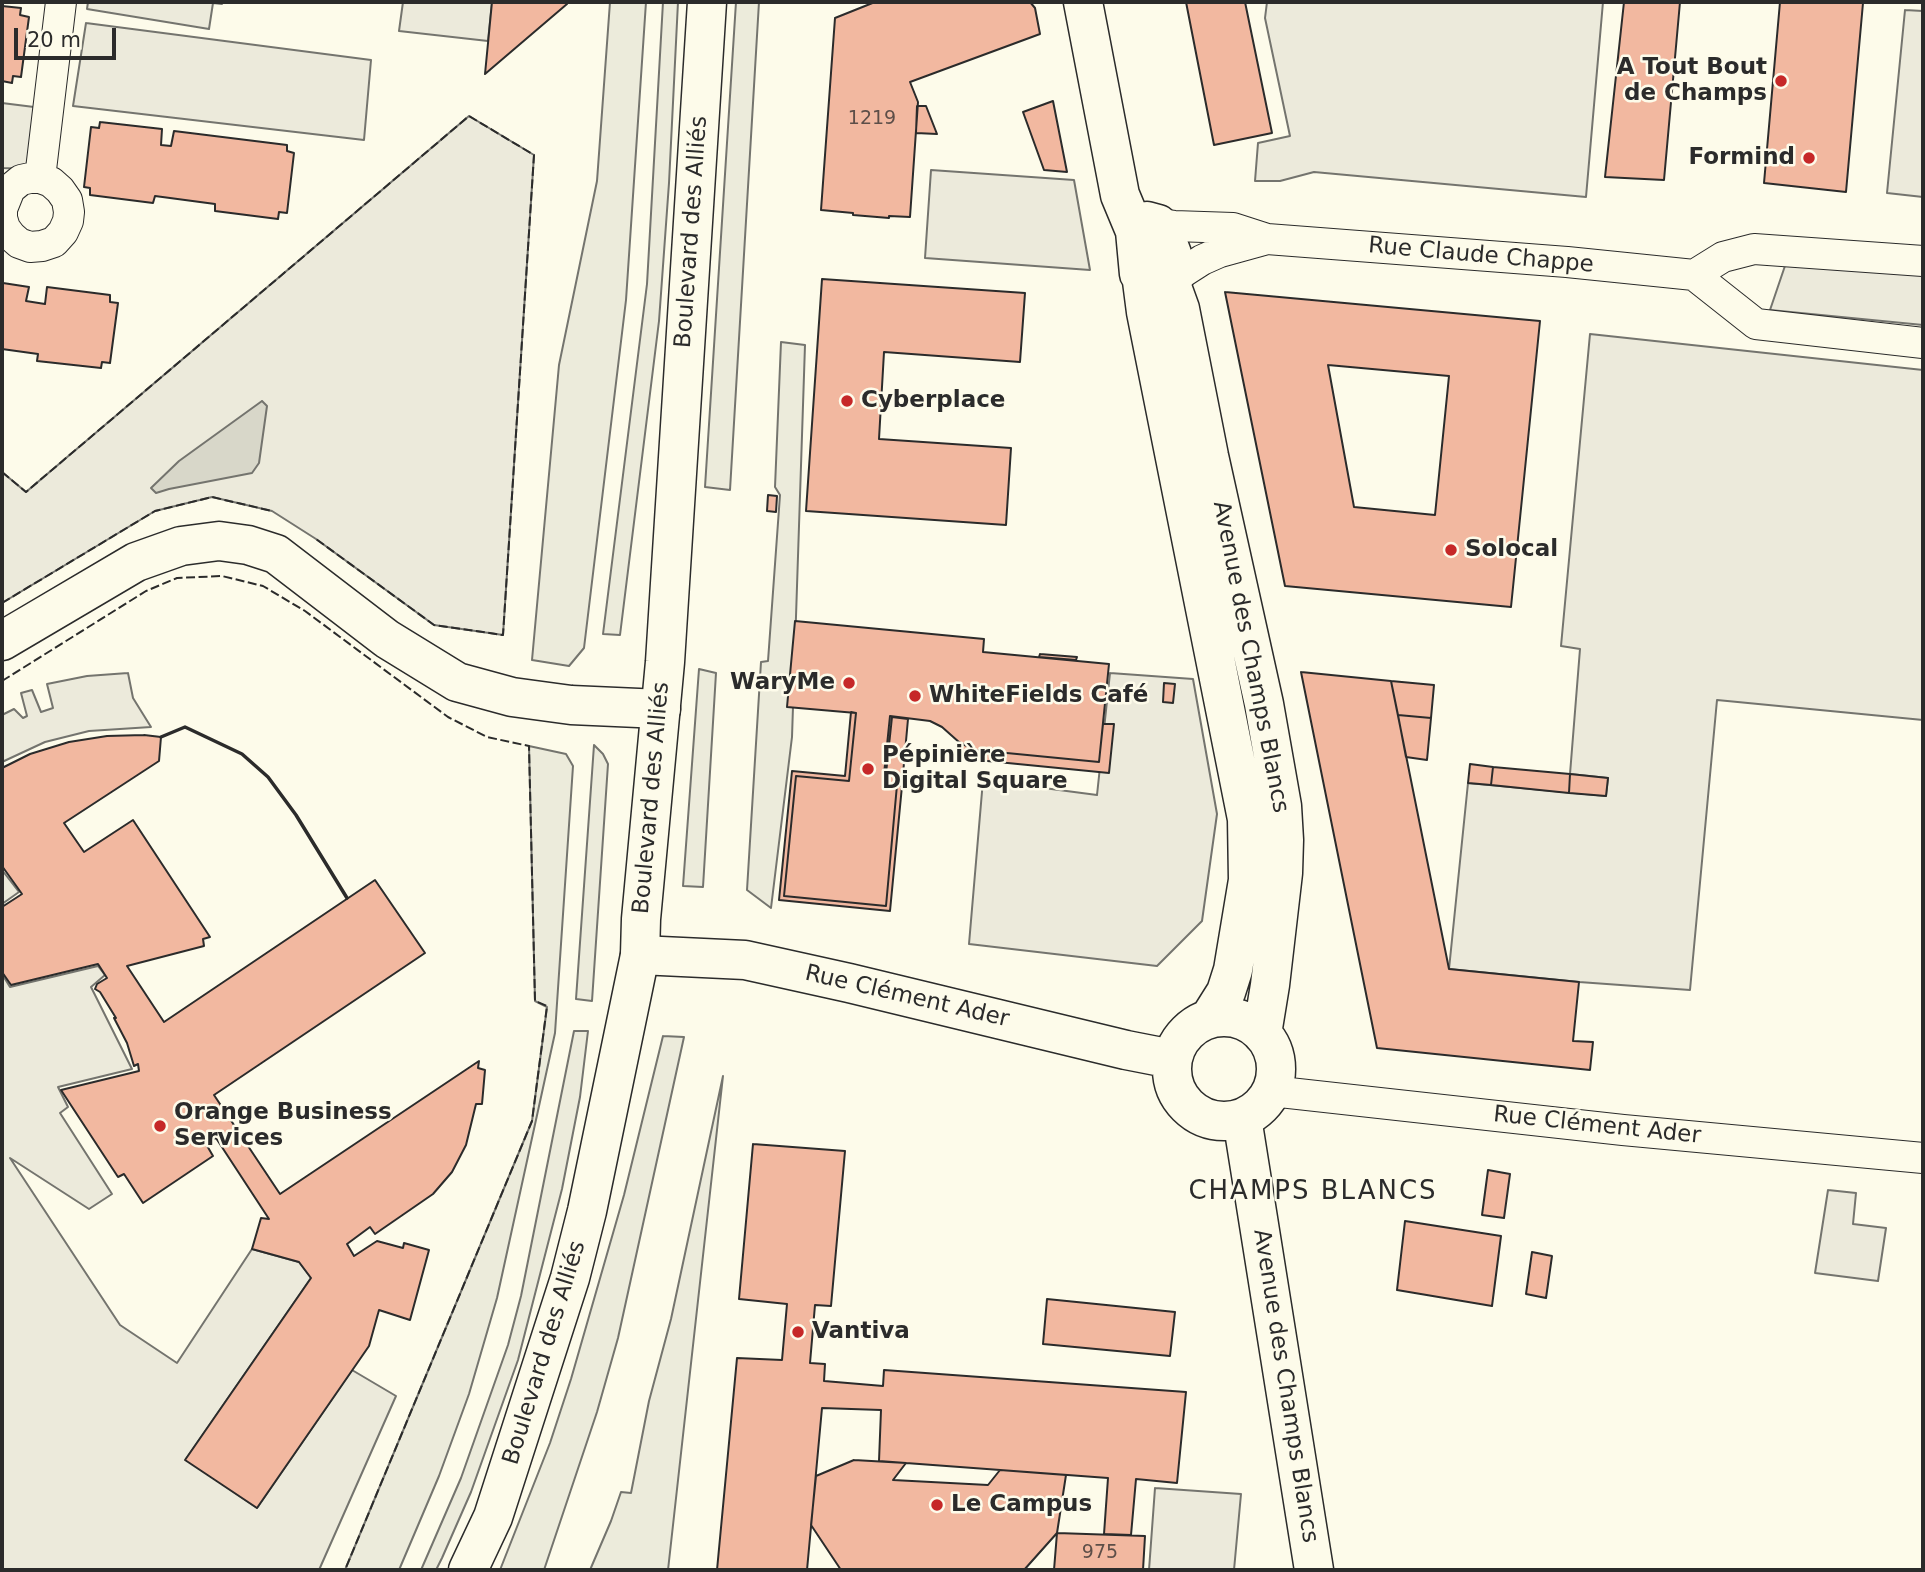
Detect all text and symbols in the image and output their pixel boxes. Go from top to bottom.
scale bar [18,14,119,58]
text: 20 m [27,28,81,52]
place label: A Tout Bout de Champs [1617,54,1767,108]
marker: A Tout Bout de Champs [1773,73,1789,89]
house number: 1219 [848,108,896,130]
street label: Boulevard des Alliés [670,115,714,349]
place label: Formind [1688,144,1795,172]
marker: Formind [1801,150,1817,166]
street label: Rue Claude Chappe [1367,232,1595,280]
place label: Cyberplace [861,387,1005,415]
marker: Cyberplace [839,393,855,409]
street label: Avenue des Champs Blancs [1206,499,1294,815]
place label: Solocal [1465,536,1558,564]
marker: Solocal [1443,542,1459,558]
place label: WaryMe [730,669,835,697]
marker: WaryMe [841,675,857,691]
street label: Boulevard des Alliés [628,681,676,915]
place label: WhiteFields Café [929,682,1148,710]
marker: WhiteFields Café [907,688,923,704]
place label: Pépinière Digital Square [882,742,1068,796]
marker: Pépinière Digital Square [860,761,876,777]
street label: Rue Clément Ader [802,960,1012,1034]
place label: Orange Business Services [174,1099,392,1153]
street label: Rue Clément Ader [1492,1101,1702,1151]
marker: Orange Business Services [152,1118,168,1134]
district label: CHAMPS BLANCS [1190,1176,1436,1208]
street label: Avenue des Champs Blancs [1247,1227,1323,1545]
street label: Boulevard des Alliés [498,1238,592,1468]
place label: Vantiva [812,1318,910,1346]
marker: Vantiva [790,1324,806,1340]
place label: Le Campus [951,1491,1092,1519]
marker: Le Campus [929,1497,945,1513]
house number: 975 [1082,1542,1118,1564]

